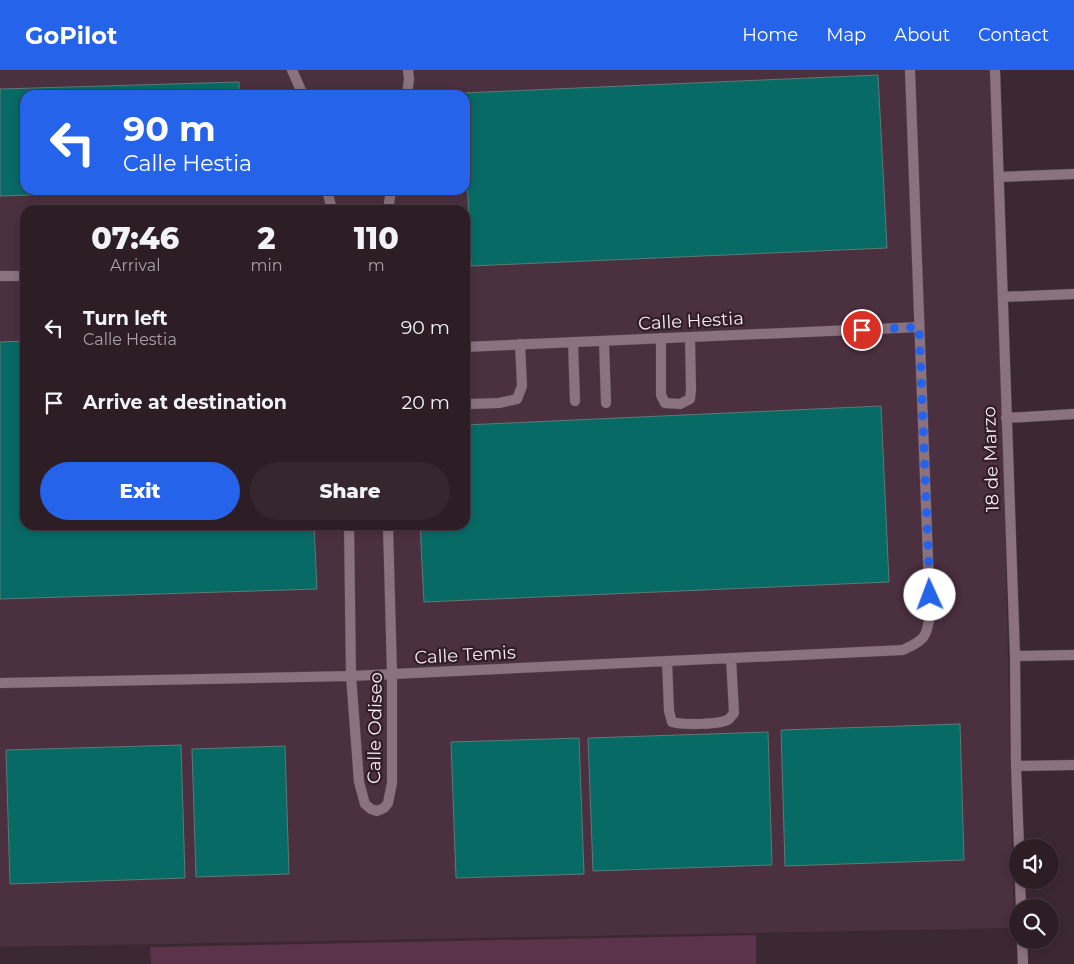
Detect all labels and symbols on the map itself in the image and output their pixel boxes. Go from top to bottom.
street label: Calle Hestia [638,307,744,335]
pin [841,309,883,351]
street label: 18 de Marzo [978,406,1004,512]
position arrow [903,568,955,620]
street label: Calle Temis [414,641,516,669]
street label: Calle Odiseo [363,672,387,784]

